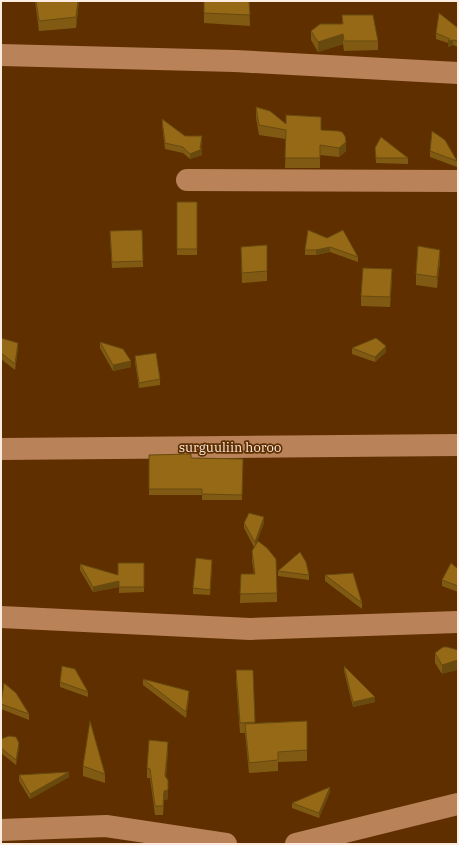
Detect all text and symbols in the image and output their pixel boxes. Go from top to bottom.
street label: surguuliin horoo [179,439,281,456]

